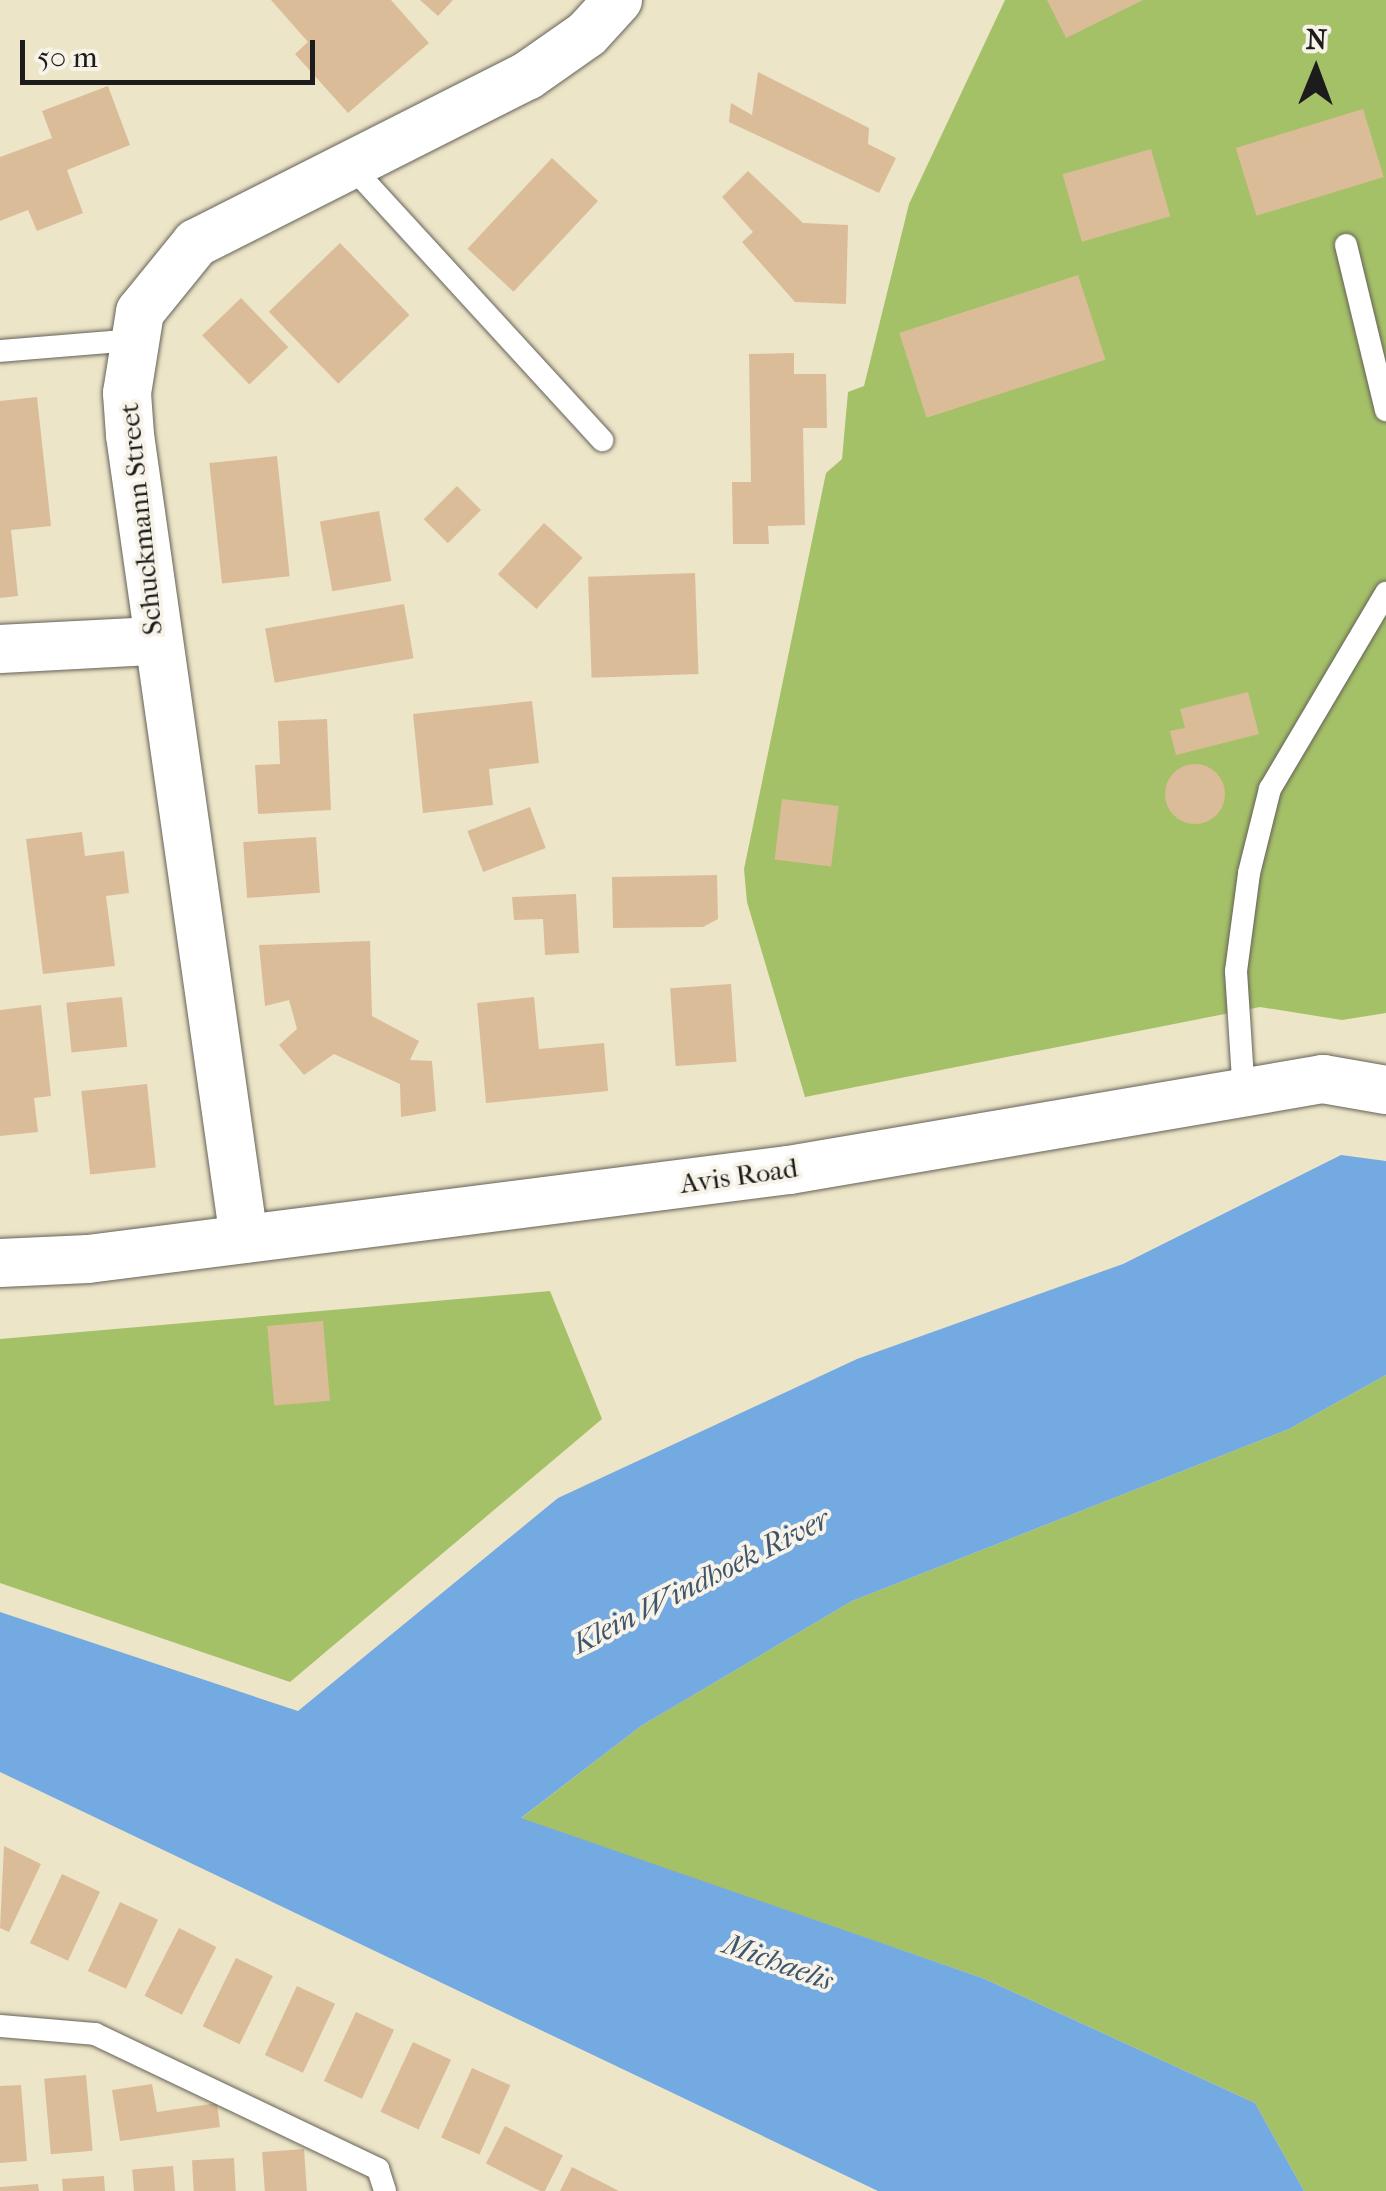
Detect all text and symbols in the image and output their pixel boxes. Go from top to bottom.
scale bar [25,20,320,82]
north arrow [1266,20,1366,120]
text: N [1306,23,1327,56]
text: 50 m [37,40,98,75]
street label: Schuckmann Street [112,401,170,637]
street label: Avis Road [678,1151,800,1201]
water label: Klein Windhoek River [566,1502,836,1662]
water label: Michaelis [718,1927,838,1999]

